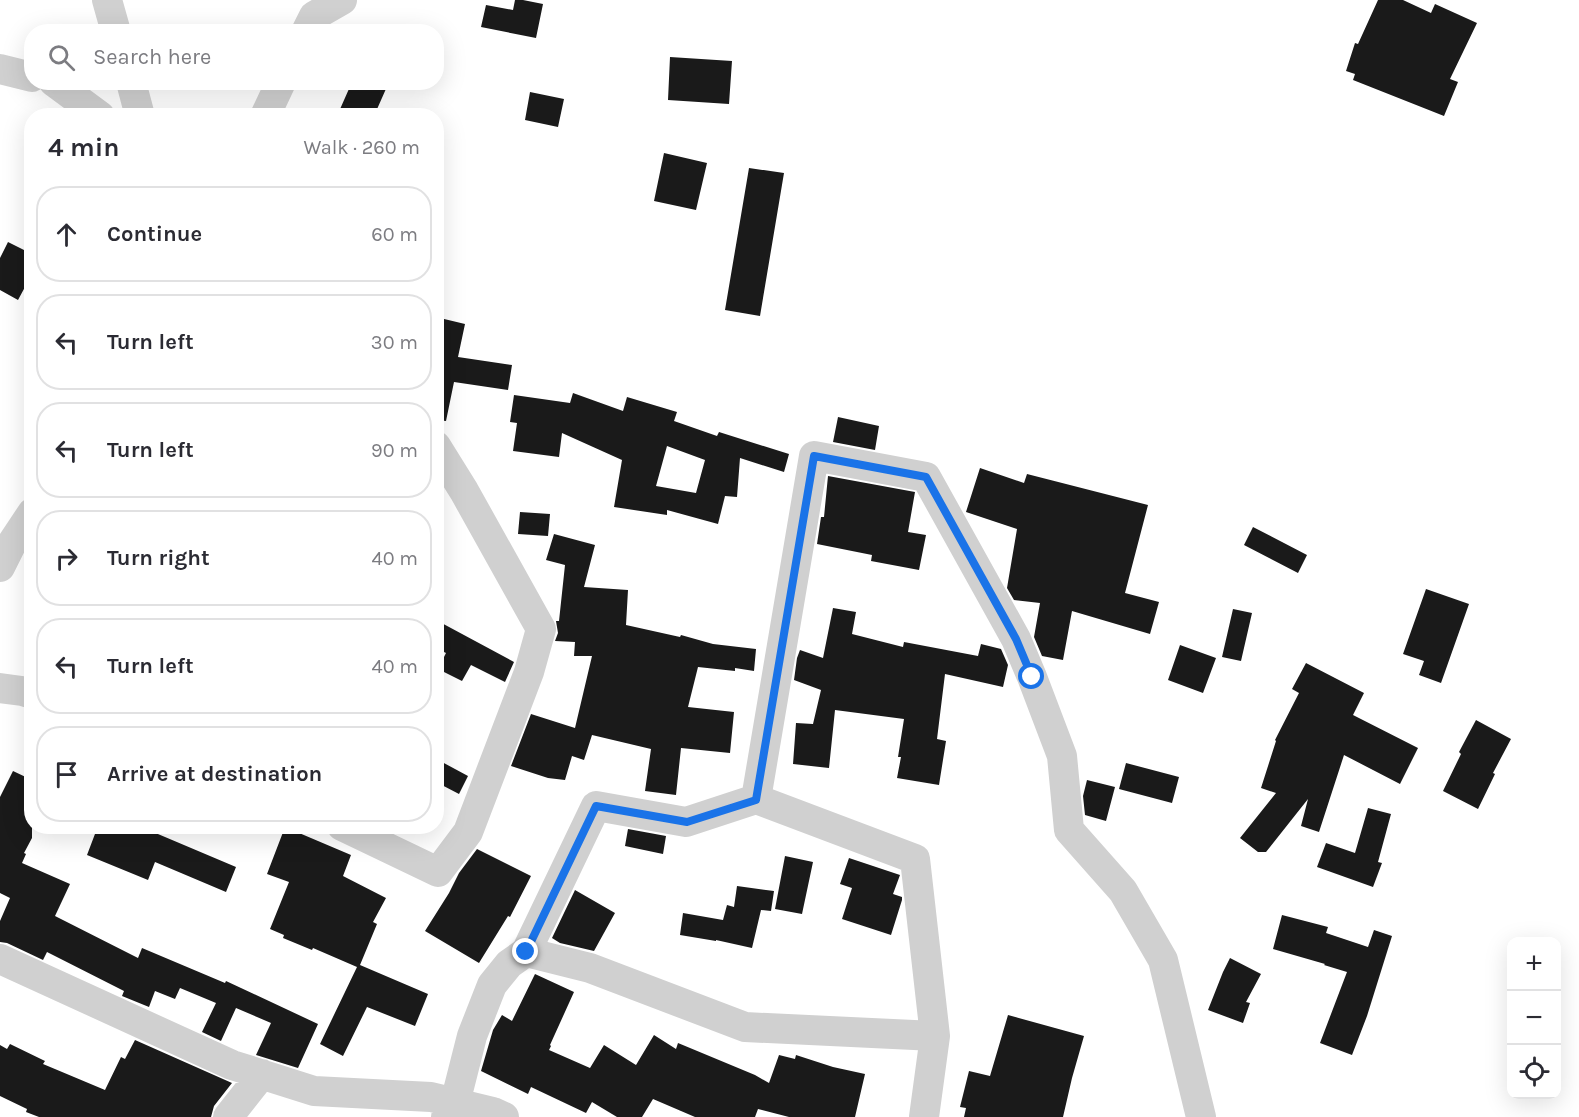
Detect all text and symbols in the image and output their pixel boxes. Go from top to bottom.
search box [24,24,444,90]
icon: search [45,41,78,74]
text: Search here [93,44,211,70]
text: 4 min [48,132,119,163]
text: Walk · 260 m [303,136,420,159]
icon: ahead [50,218,83,251]
text: Continue [107,221,202,247]
text: 60 m [371,223,418,246]
icon: left [50,326,83,359]
text: Turn left [107,329,194,355]
text: 30 m [371,331,418,354]
icon: left [50,434,83,467]
text: Turn left [107,437,194,463]
text: 90 m [371,439,418,462]
icon: right [50,542,83,575]
text: Turn right [107,545,210,571]
text: 40 m [372,547,418,570]
icon: left [50,650,83,683]
text: Turn left [107,653,194,679]
text: 40 m [372,655,418,678]
route start [1018,663,1044,689]
icon: arrive [50,758,83,791]
text: Arrive at destination [107,761,322,787]
map controls [1507,937,1561,1099]
button: + [1507,937,1561,991]
route end [512,938,538,964]
button: − [1507,991,1561,1045]
button: locate [1507,1045,1561,1099]

